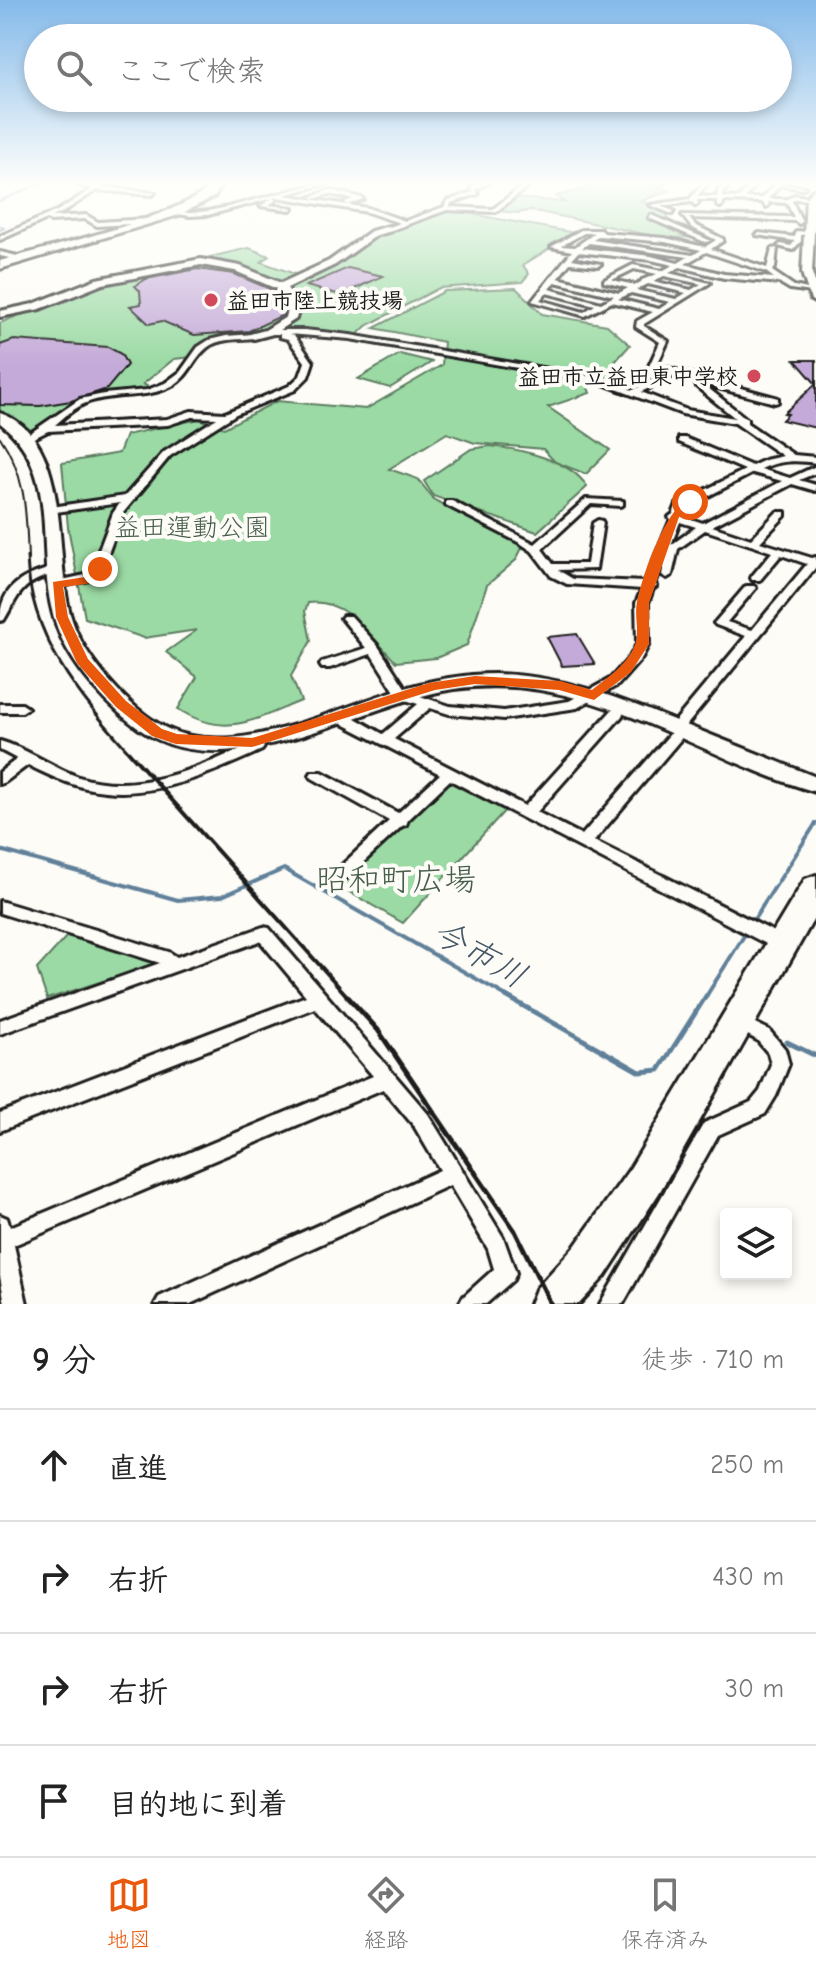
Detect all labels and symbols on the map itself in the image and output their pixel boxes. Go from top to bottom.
place label: 益田市陸上競技場 [227,288,403,314]
marker: 益田市陸上競技場 [202,291,220,309]
place label: 益田市立益田東中学校 [518,364,738,390]
marker: 益田市立益田東中学校 [745,367,763,385]
route start [672,484,708,520]
park label: 益田運動公園 [114,513,270,543]
route end [82,551,118,587]
park label: 昭和町広場 [316,861,476,898]
water label: 今市川 [425,911,534,997]

